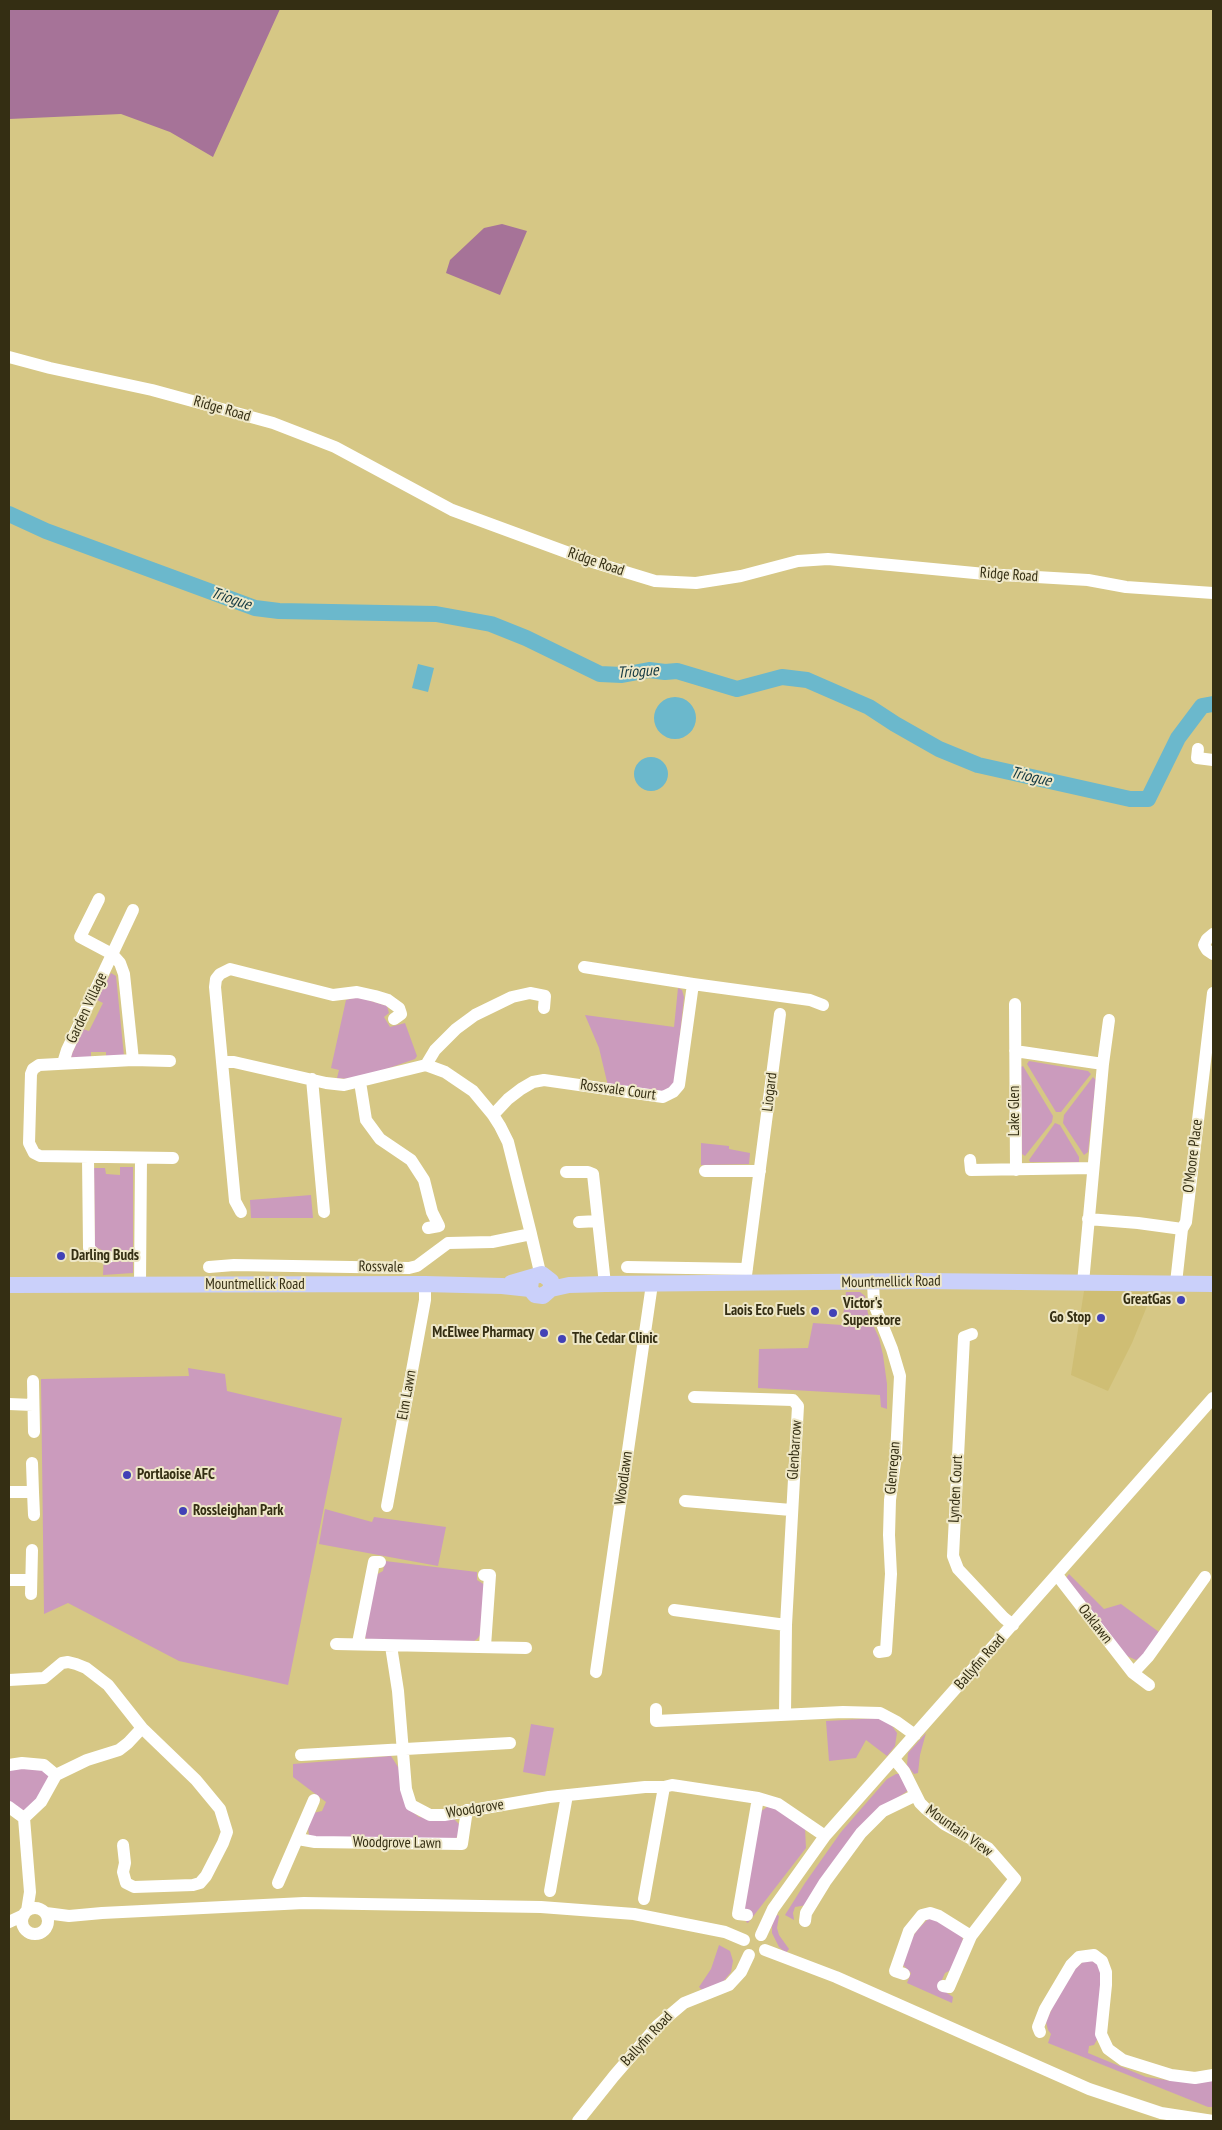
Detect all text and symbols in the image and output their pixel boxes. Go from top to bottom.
street label: Ridge Road [191,392,253,426]
street label: Ridge Road [565,544,627,580]
street label: Ridge Road [979,564,1039,586]
water label: Triogue [208,583,254,615]
water label: Triogue [617,661,659,683]
water label: Triogue [1009,763,1053,791]
street label: Garden Village [63,970,111,1046]
street label: Liogard [759,1072,781,1112]
street label: Rossvale Court [579,1076,657,1104]
street label: Lake Glen [1006,1086,1024,1136]
street label: O'Moore Place [1180,1118,1206,1194]
place label: Darling Buds [71,1247,139,1265]
marker: Darling Buds [55,1250,67,1262]
street label: Rossvale [358,1258,404,1276]
street label: Mountmellick Road [841,1272,941,1292]
street label: Mountmellick Road [205,1276,305,1294]
place label: GreatGas [1123,1291,1171,1309]
marker: GreatGas [1175,1294,1187,1306]
place label: Victor's Superstore [843,1295,901,1330]
place label: Laois Eco Fuels [725,1302,805,1320]
marker: Laois Eco Fuels [809,1305,821,1317]
marker: Victor's Superstore [827,1307,839,1319]
place label: Go Stop [1049,1309,1091,1327]
marker: Go Stop [1095,1312,1107,1324]
place label: McElwee Pharmacy [432,1324,534,1342]
marker: McElwee Pharmacy [538,1327,550,1339]
place label: The Cedar Clinic [572,1330,658,1348]
marker: The Cedar Clinic [556,1333,568,1345]
street label: Elm Lawn [394,1369,420,1421]
street label: Glenbarrow [784,1420,806,1480]
street label: Glenregan [882,1441,904,1495]
street label: Woodlawn [611,1450,637,1506]
street label: Lynden Court [945,1455,967,1523]
place label: Portlaoise AFC [137,1466,215,1484]
marker: Portlaoise AFC [121,1469,133,1481]
place label: Rossleighan Park [193,1502,284,1520]
marker: Rossleighan Park [177,1505,189,1517]
street label: Oaklawn [1074,1601,1116,1647]
street label: Ballyfin Road [951,1631,1009,1693]
street label: Woodgrove [445,1796,505,1822]
street label: Mountain View [922,1801,996,1861]
street label: Woodgrove Lawn [353,1833,441,1853]
street label: Ballyfin Road [617,2008,677,2070]

